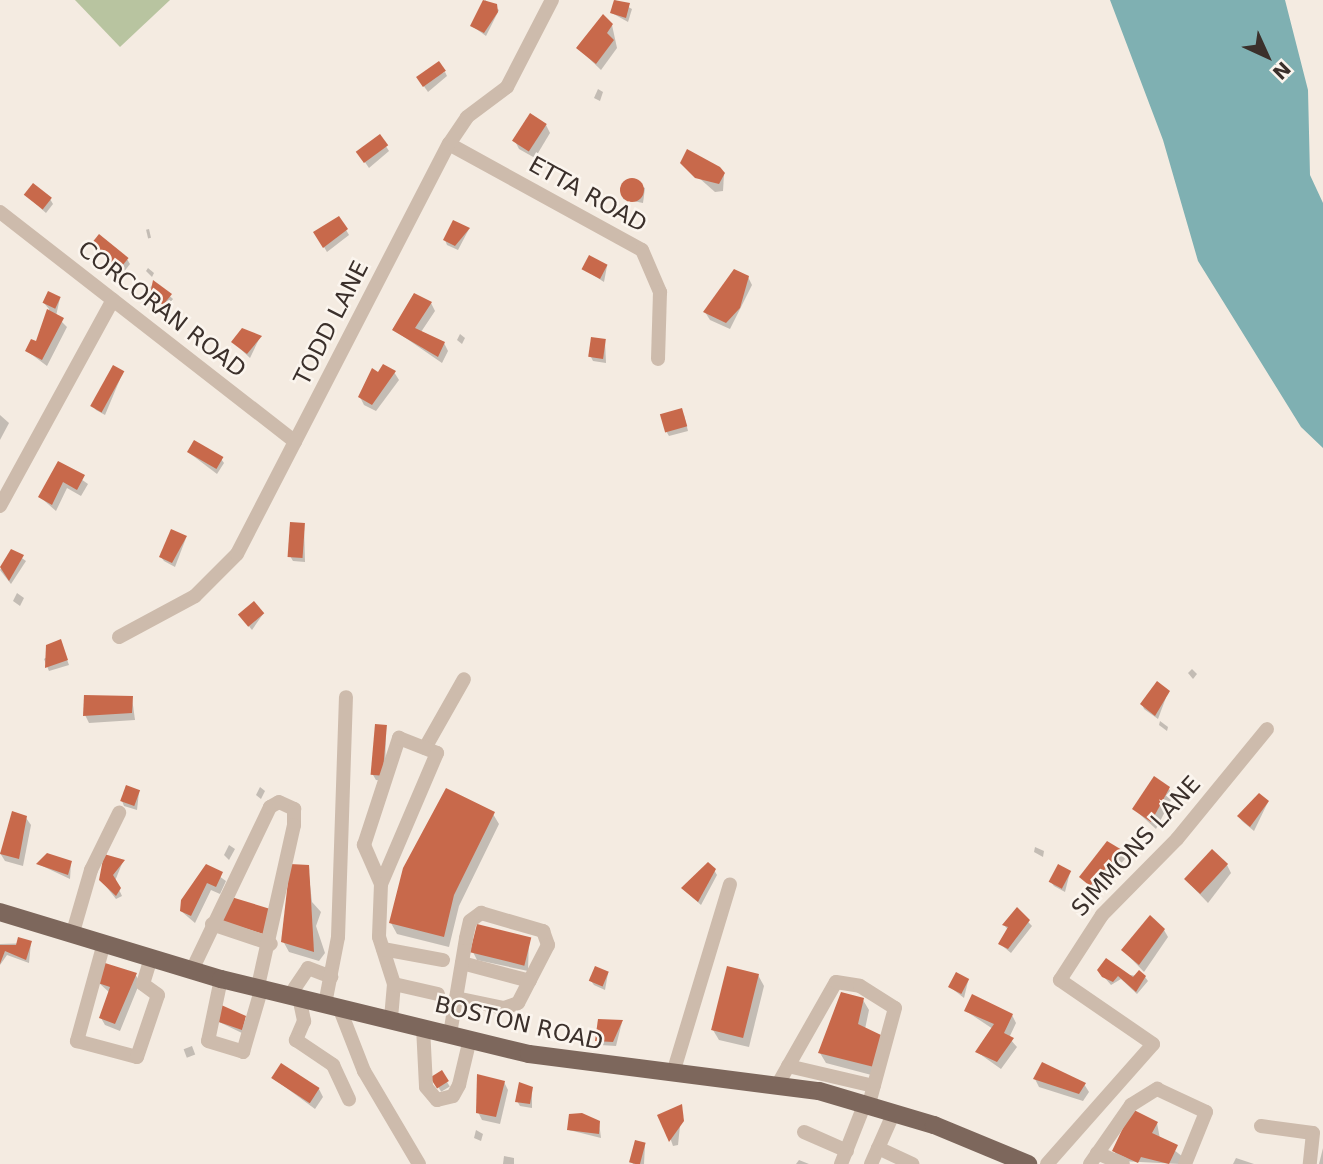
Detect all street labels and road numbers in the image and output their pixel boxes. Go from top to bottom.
street label: ETTA ROAD [524,150,652,238]
street label: CORCORAN ROAD [73,235,251,383]
street label: TODD LANE [288,256,374,390]
street label: SIMMONS LANE [1066,770,1206,922]
street label: BOSTON ROAD [432,990,606,1056]

